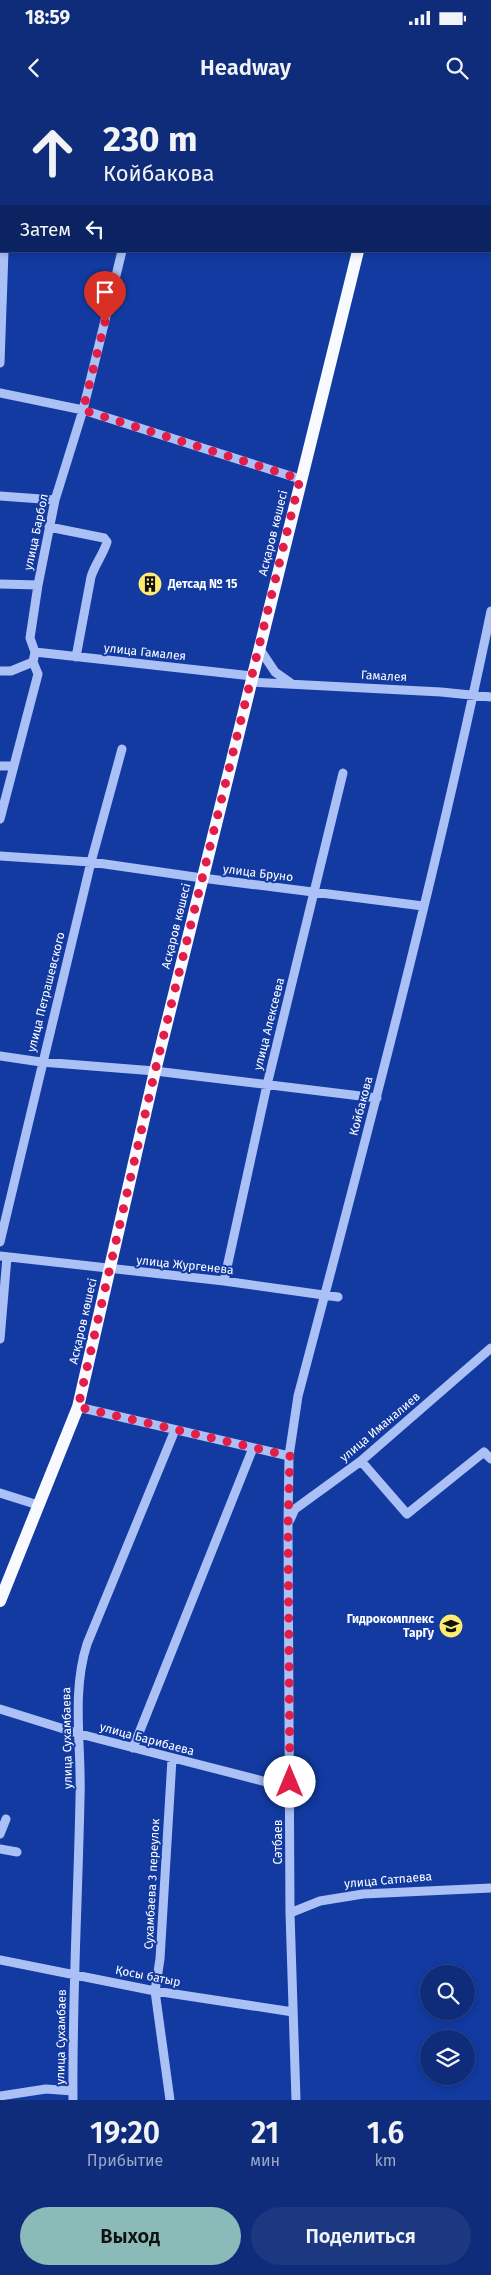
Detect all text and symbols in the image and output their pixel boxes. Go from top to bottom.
text: 18:59 [25,6,70,29]
icon: back [20,54,48,82]
text: Headway [200,54,291,81]
icon: search [443,54,471,82]
text: 230 m [103,118,197,160]
icon: ahead [20,120,85,185]
text: Койбакова [103,160,214,187]
icon: left [81,215,109,243]
text: Затем [20,218,71,241]
pin [84,271,126,322]
icon: arrive [91,278,119,306]
street label: Асқаров көшесі [256,489,290,577]
street label: улица Барбол [21,492,51,572]
building icon: Детсад № 15 [137,571,163,597]
place label: Детсад № 15 [167,577,238,591]
street label: улица Гамалея [103,641,187,663]
street label: Гамалея [361,668,407,684]
street label: улица Бруно [222,862,294,884]
street label: Асқаров көшесі [159,882,193,970]
street label: улица Петрашевского [24,930,68,1054]
street label: улица Алексеева [251,976,287,1072]
street label: Койбакова [346,1075,376,1137]
street label: улица Жургенева [136,1253,234,1277]
street label: Асқаров көшесі [66,1277,100,1365]
street label: улица Иманалиев [337,1389,423,1465]
place label: Гидрокомплекс ТарГу [347,1612,435,1640]
school or university icon: Гидрокомплекс ТарГу [438,1613,464,1639]
street label: улица Сухамбаева [59,1687,75,1789]
street label: улица Барибаева [98,1720,196,1758]
position arrow [263,1755,315,1807]
street label: Сухамбаева 3 переулок [142,1818,162,1950]
street label: Сәтбаев [271,1819,285,1864]
street label: улица Сатпаева [343,1869,433,1891]
street label: Қосы батыр [114,1963,182,1989]
map controls [420,1965,475,2085]
button: search [420,1965,475,2020]
street label: улица Сухамбаев [53,1989,69,2085]
button: layers [420,2030,475,2085]
text: 19:20 [90,2115,160,2151]
text: 21 [251,2115,279,2151]
text: 1.6 [367,2115,404,2151]
text: Прибытие [87,2151,163,2170]
text: мин [250,2151,280,2170]
text: km [375,2151,396,2170]
button: Выход [20,2207,241,2265]
button: Поделиться [251,2207,471,2265]

